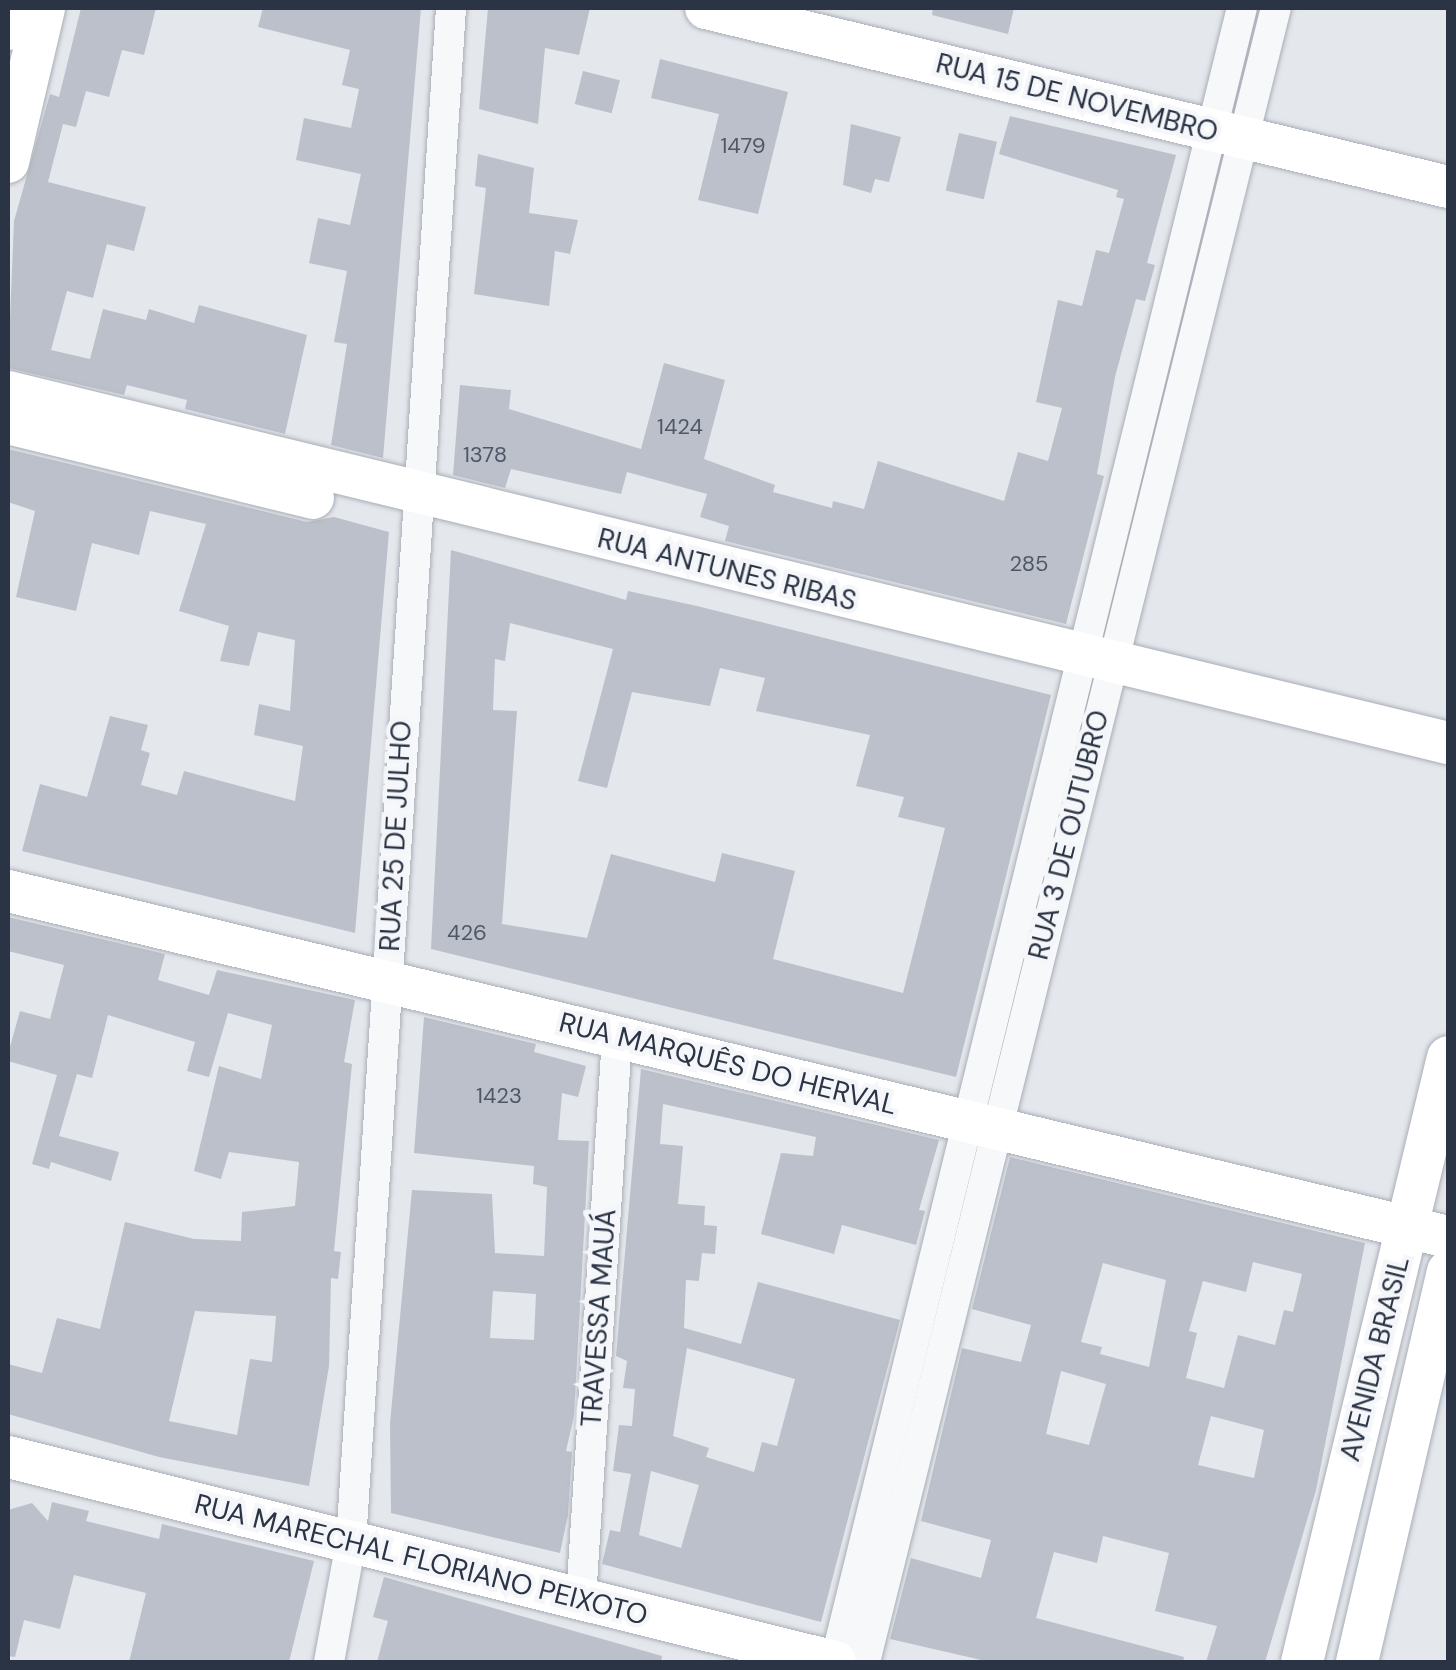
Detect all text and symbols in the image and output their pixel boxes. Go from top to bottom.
street label: RUA 15 DE NOVEMBRO [932,47,1222,149]
house number: 1479 [720,133,766,159]
house number: 1424 [657,414,703,440]
house number: 1378 [463,442,507,468]
street label: RUA ANTUNES RIBAS [594,522,860,618]
house number: 285 [1009,551,1049,577]
street label: RUA 3 DE OUTUBRO [1022,707,1116,963]
street label: RUA 25 DE JULHO [373,720,419,952]
house number: 426 [447,920,487,946]
street label: RUA MARQUÊS DO HERVAL [556,1006,900,1122]
house number: 1423 [476,1083,522,1109]
street label: TRAVESSA MAUÁ [575,1208,623,1428]
street label: AVENIDA BRASIL [1333,1253,1417,1465]
street label: RUA MARECHAL FLORIANO PEIXOTO [191,1487,651,1633]

